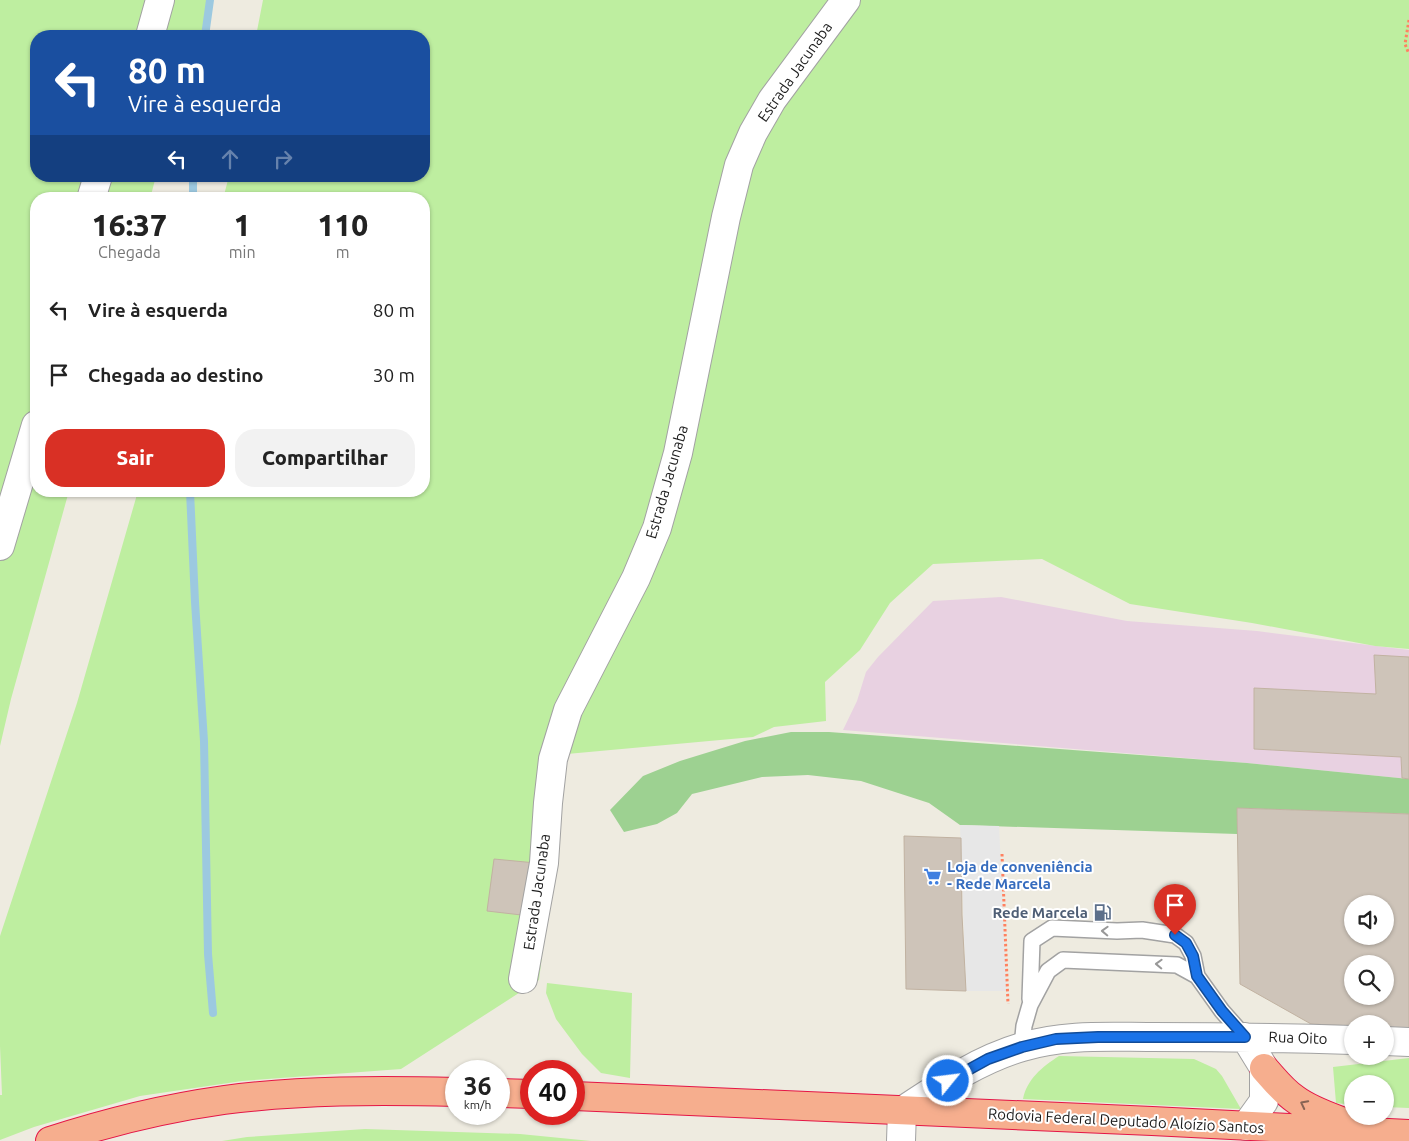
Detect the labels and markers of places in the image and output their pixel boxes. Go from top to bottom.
place label: Loja de conveniência - Rede Marcela [947,858,1093,892]
supermarket icon: Loja de conveniência - Rede Marcela [923,866,943,886]
pin [1154,884,1196,935]
fuel station icon: Rede Marcela [1092,903,1112,923]
place label: Rede Marcela [993,904,1088,921]

